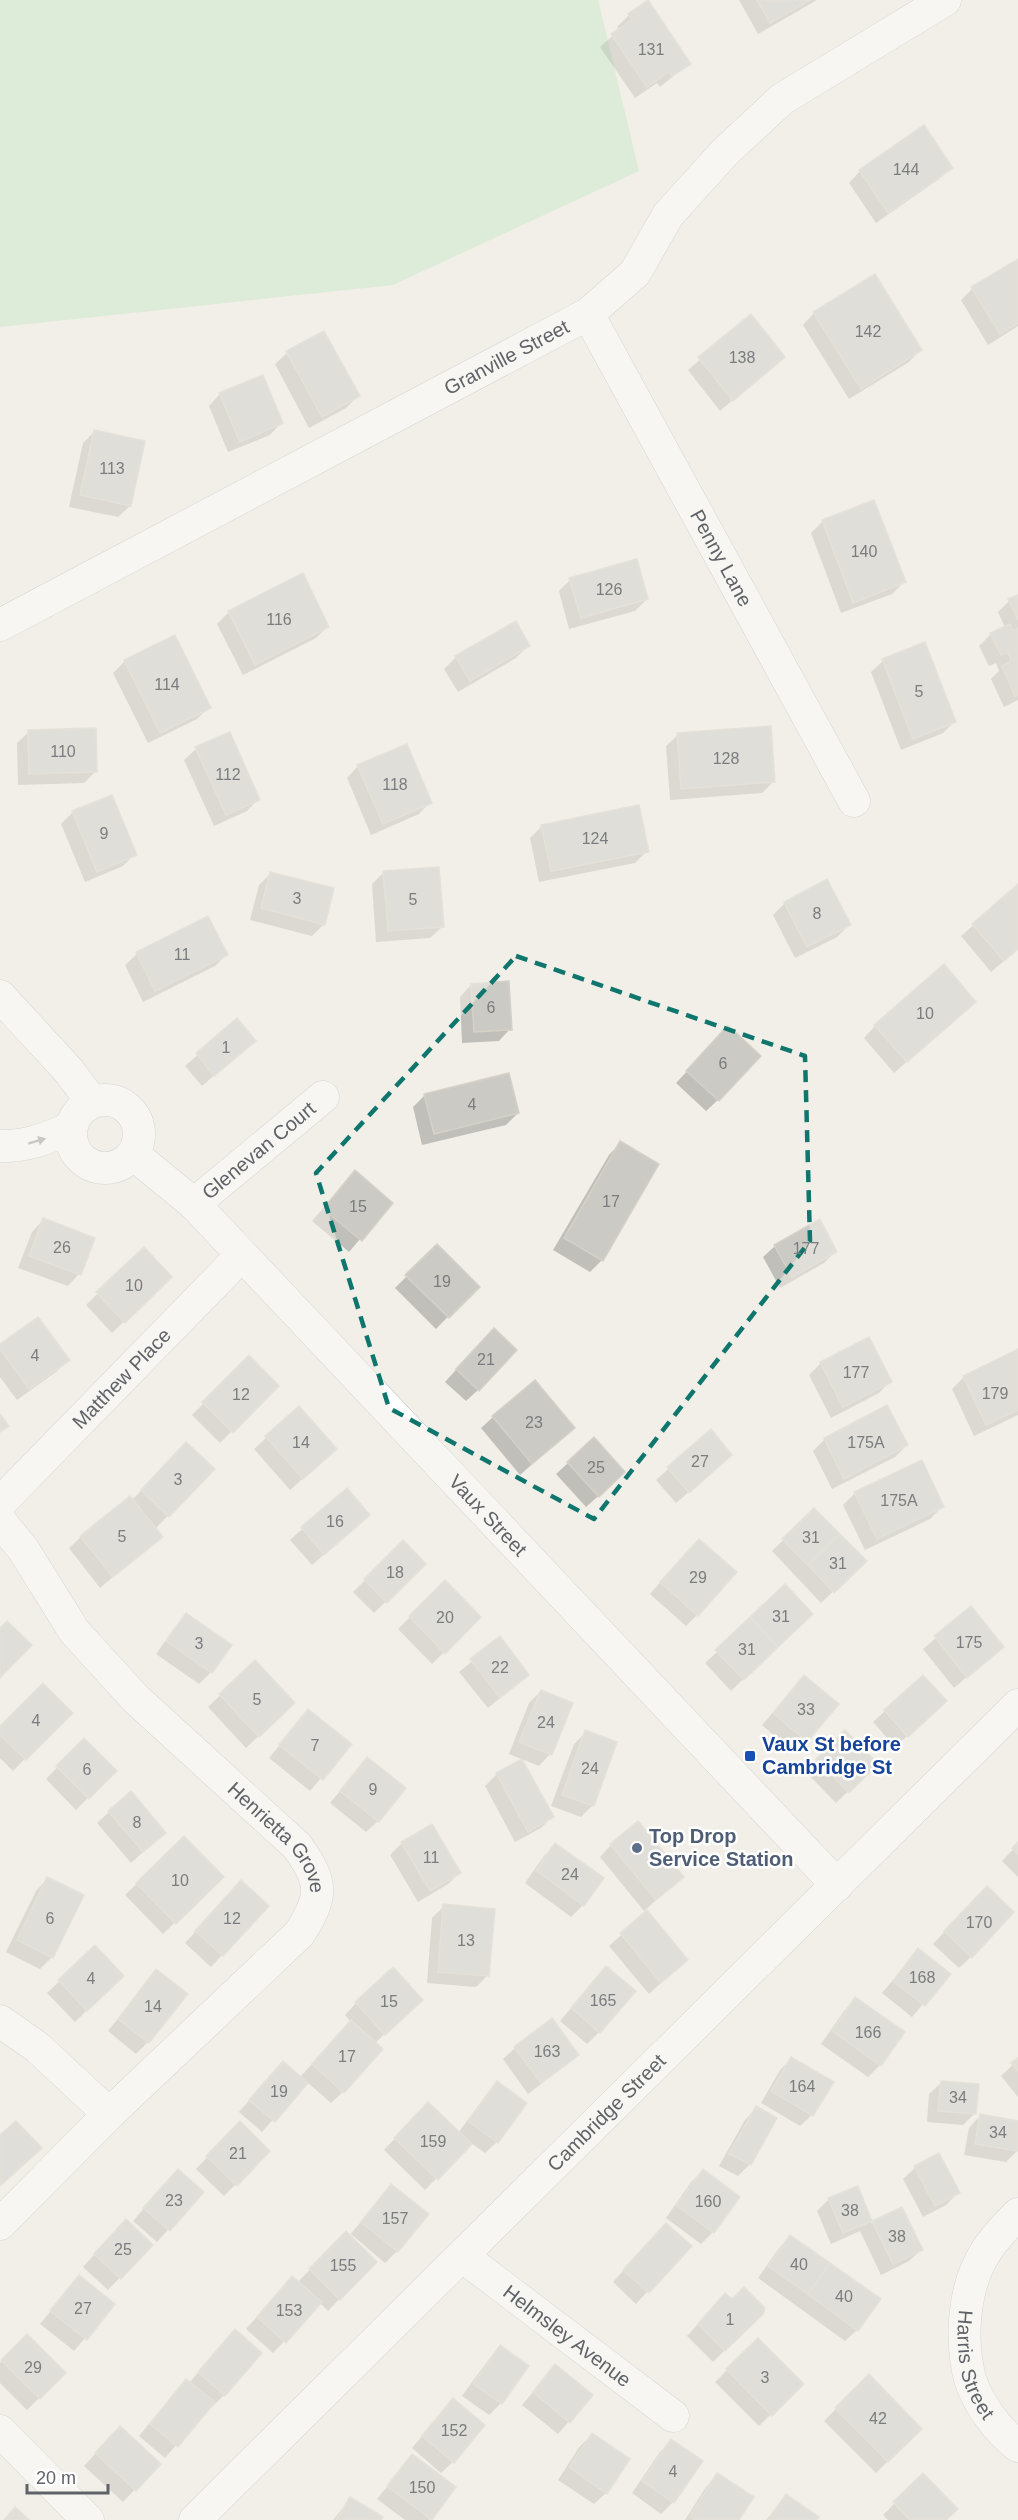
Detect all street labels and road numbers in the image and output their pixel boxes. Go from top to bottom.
street label: Granville Street [440,315,573,399]
street label: Penny Lane [686,506,757,610]
street label: Glenevan Court [198,1097,320,1204]
street label: Matthew Place [68,1324,175,1433]
street label: Vaux Street [445,1470,532,1561]
street label: Henrietta Grove [224,1778,328,1894]
street label: Cambridge Street [543,2049,670,2176]
street label: Helmsley Avenue [499,2280,635,2391]
street label: Harris Street [953,2309,999,2424]

